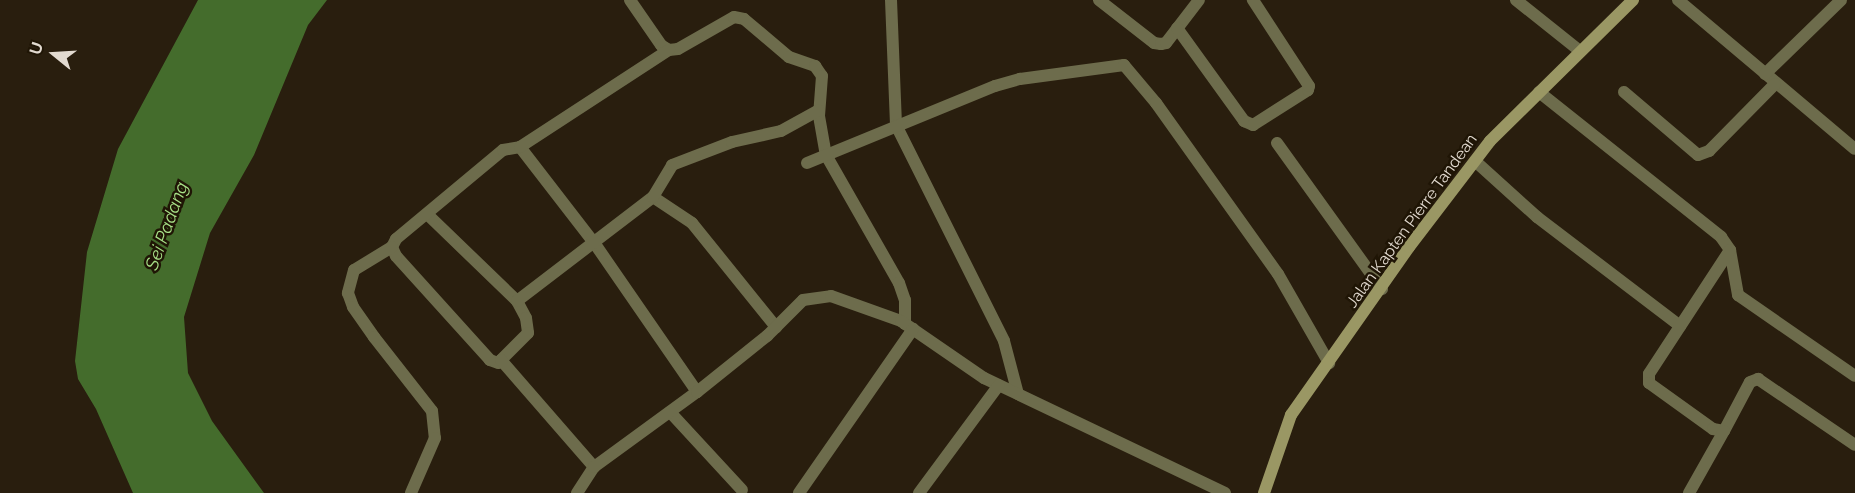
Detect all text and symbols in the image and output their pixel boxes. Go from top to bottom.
north arrow [24,24,84,84]
text: U [26,40,47,57]
street label: Jalan Kapten Pierre Tandean [1342,130,1482,312]
water label: Sei Padang [141,179,193,273]

